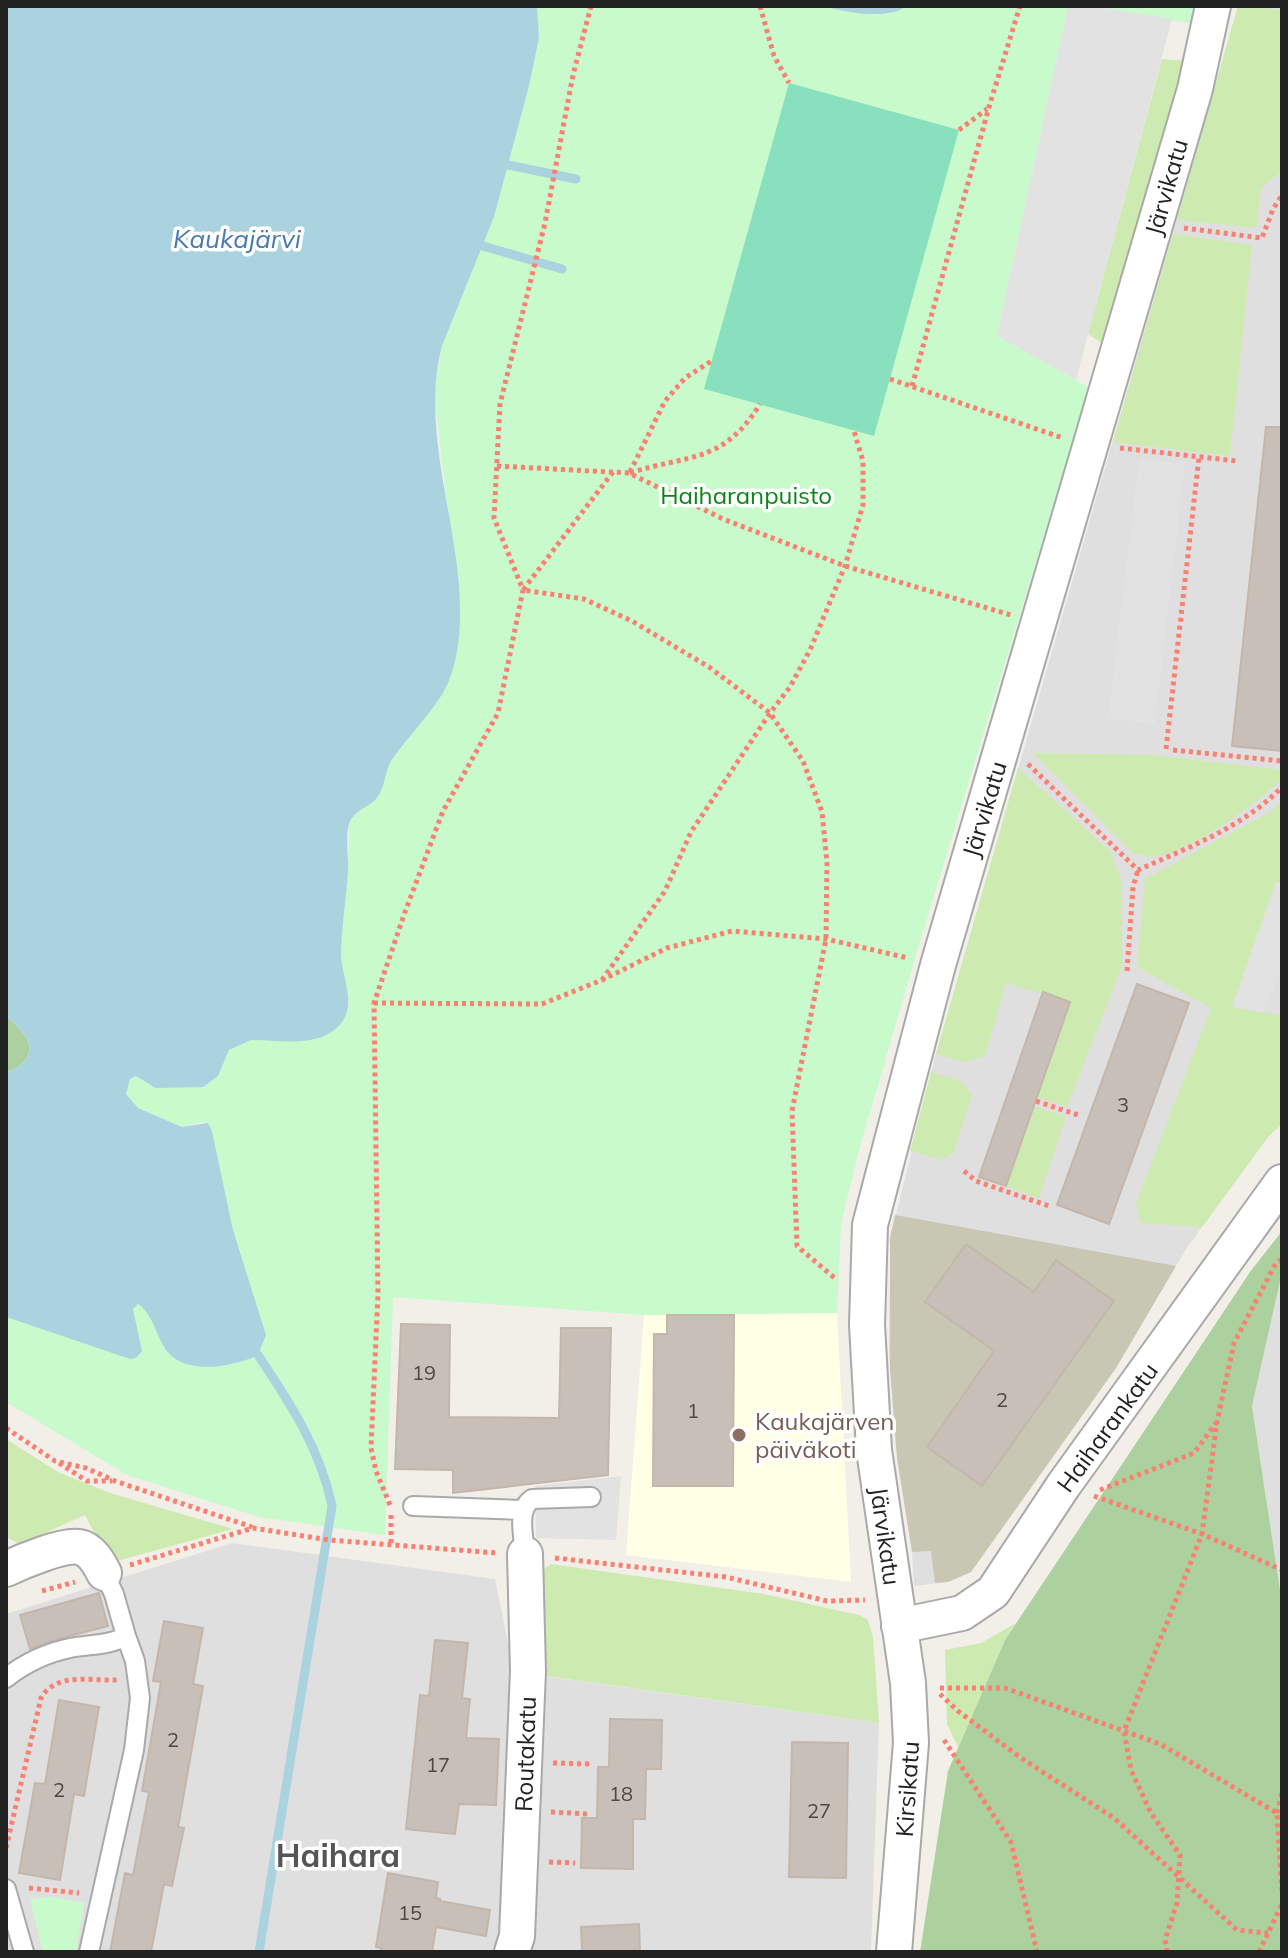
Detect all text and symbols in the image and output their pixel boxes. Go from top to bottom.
street label: Järvikatu [1138,135,1194,239]
water label: Kaukajärvi [173,222,302,255]
park label: Haiharanpuisto [660,480,832,510]
street label: Järvikatu [955,757,1013,861]
house number: 3 [1117,1092,1129,1117]
street label: Haiharankatu [1050,1356,1164,1498]
house number: 19 [412,1360,436,1385]
house number: 2 [996,1387,1008,1412]
house number: 1 [687,1398,699,1423]
place label: Kaukajärven päiväkoti [755,1406,894,1464]
marker: Kaukajärven päiväkoti [730,1426,748,1444]
street label: Järvikatu [864,1485,908,1587]
street label: Routakatu [508,1696,542,1812]
house number: 2 [167,1727,179,1752]
street label: Kirsikatu [889,1740,925,1838]
house number: 17 [426,1752,450,1777]
house number: 2 [53,1777,65,1802]
house number: 18 [609,1781,633,1806]
house number: 27 [807,1798,831,1823]
district label: Haihara [276,1835,400,1875]
house number: 15 [398,1900,422,1925]

